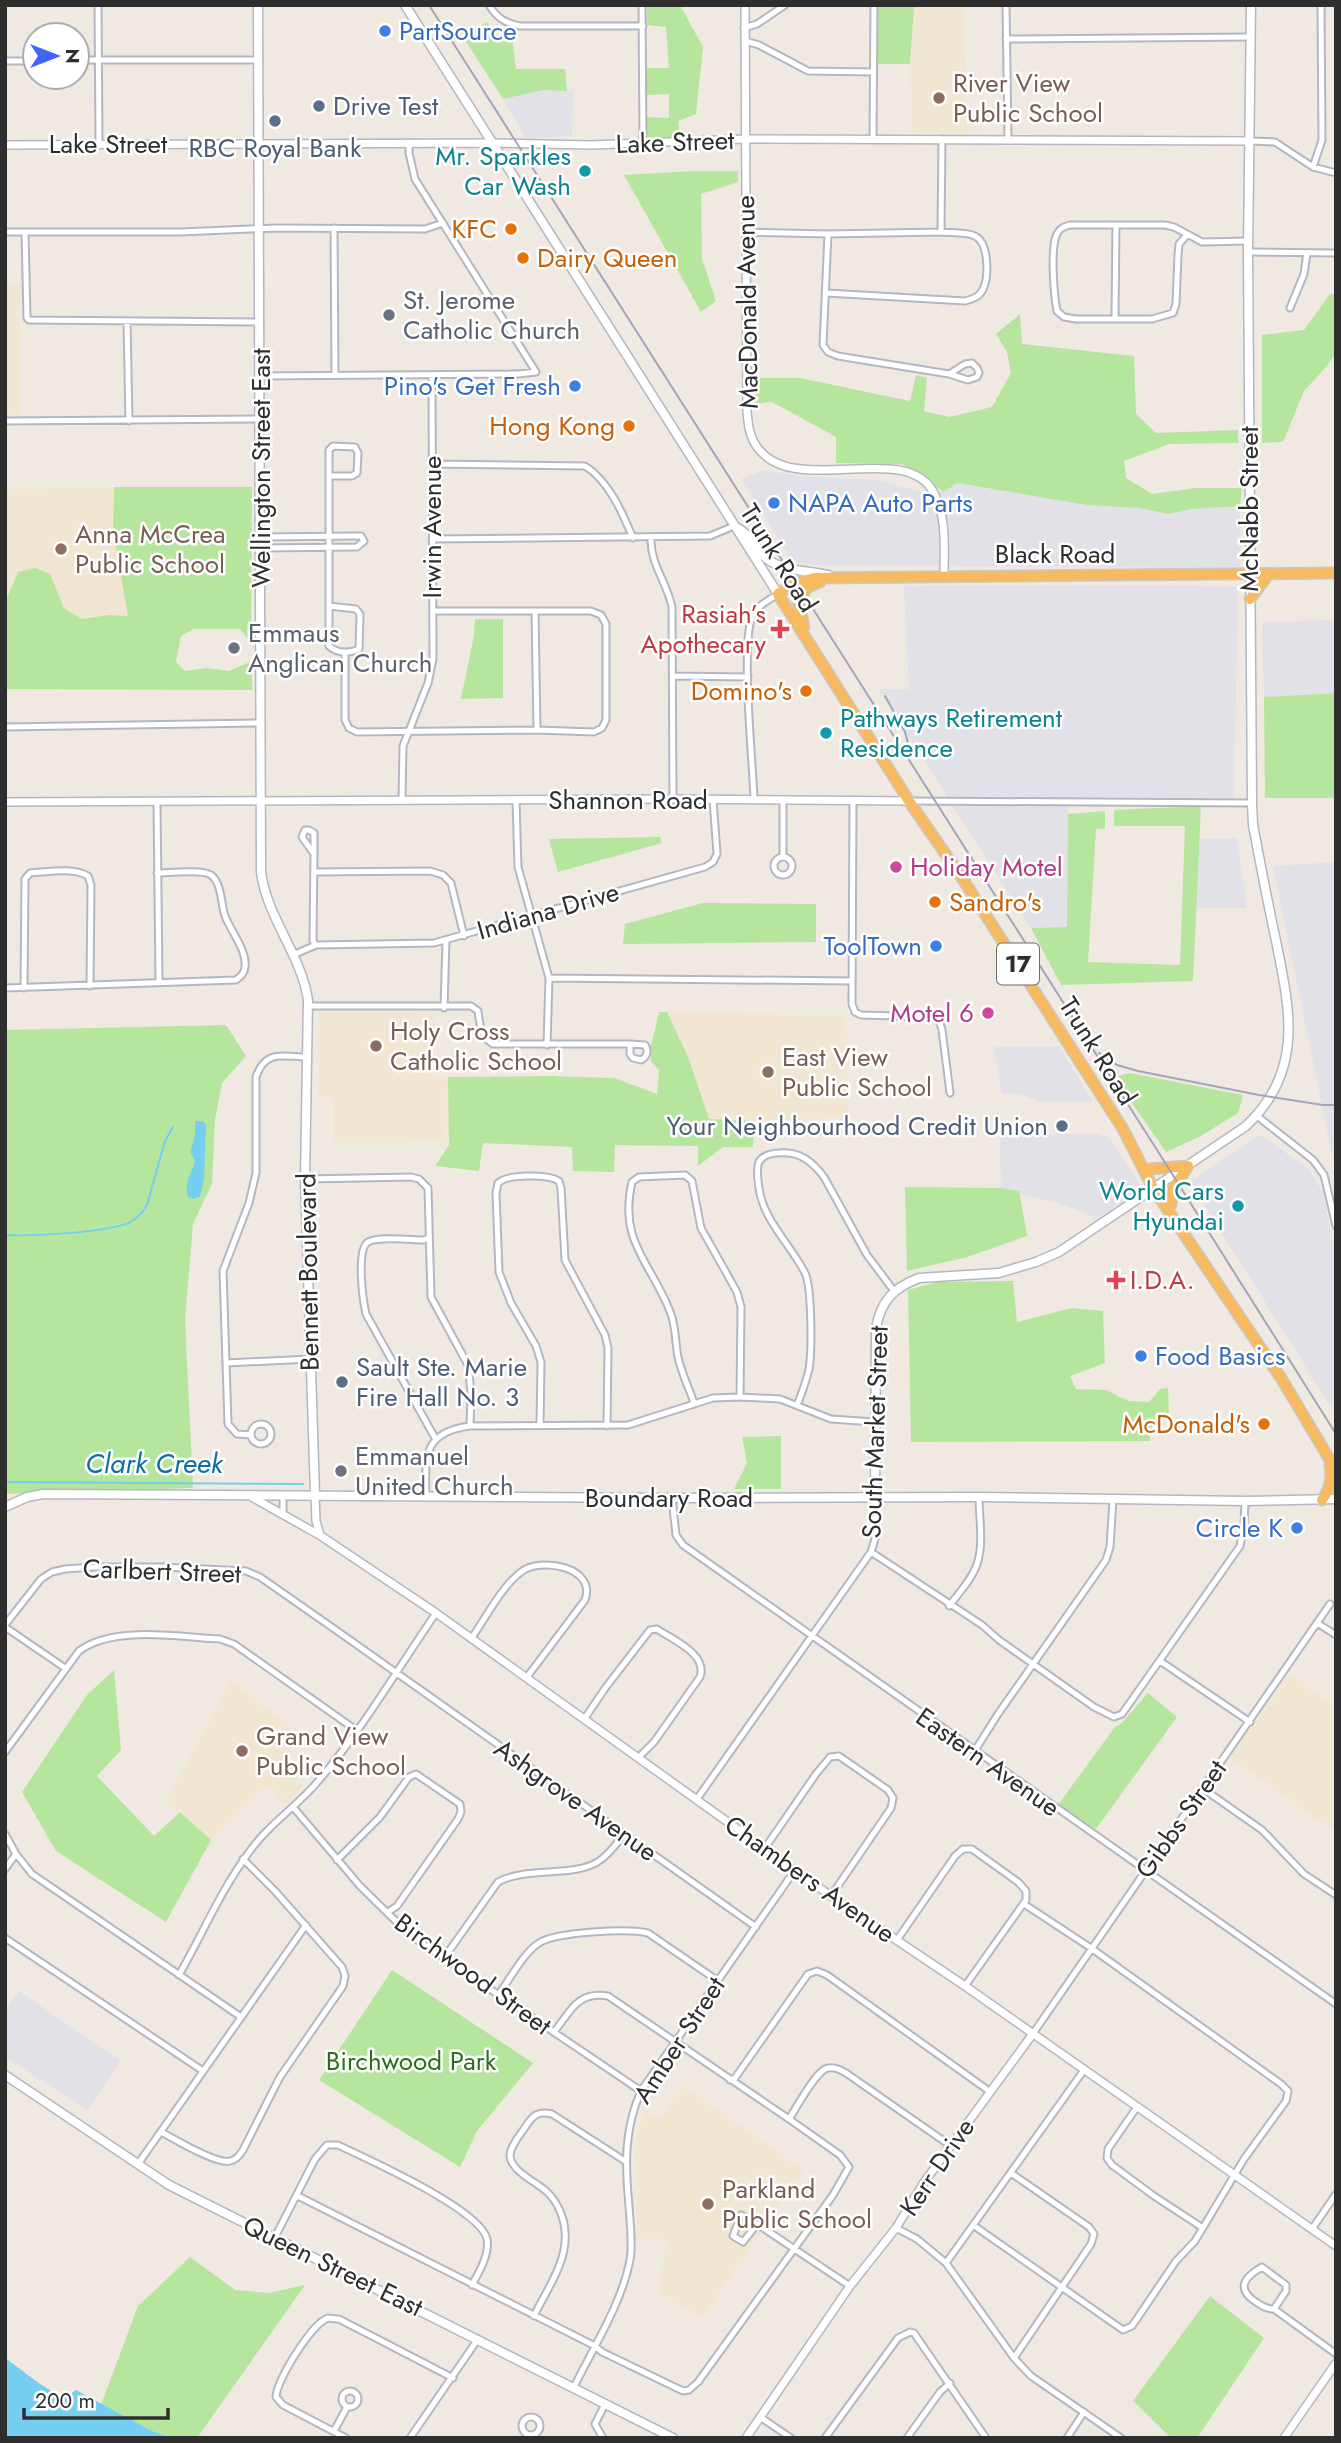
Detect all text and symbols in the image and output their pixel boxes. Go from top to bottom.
place label: PartSource [399,12,517,50]
north arrow [21,21,91,91]
marker: PartSource [377,23,393,39]
text: N [59,48,86,64]
place label: River View Public School [953,64,1103,132]
place label: Drive Test [333,87,439,125]
marker: River View Public School [931,90,947,106]
marker: Drive Test [311,98,327,114]
marker: RBC Royal Bank [267,113,283,129]
street label: Lake Street [615,121,736,163]
street label: Lake Street [49,125,168,163]
place label: RBC Royal Bank [189,129,362,167]
place label: Mr. Sparkles Car Wash [435,137,571,205]
marker: Mr. Sparkles Car Wash [577,163,593,179]
street label: MacDonald Avenue [726,195,768,409]
place label: KFC [451,210,497,248]
marker: KFC [503,221,519,237]
place label: Dairy Queen [537,239,678,277]
marker: Dairy Queen [515,250,531,266]
place label: St. Jerome Catholic Church [403,281,580,349]
marker: St. Jerome Catholic Church [381,307,397,323]
street label: Wellington Street East [242,348,280,588]
place label: Pino's Get Fresh [384,367,561,405]
marker: Pino's Get Fresh [567,378,583,394]
place label: Hong Kong [489,407,615,445]
marker: Hong Kong [621,418,637,434]
street label: McNabb Street [1230,425,1268,592]
street label: Irwin Avenue [413,456,451,598]
place label: NAPA Auto Parts [788,484,973,522]
marker: NAPA Auto Parts [766,495,782,511]
street label: Trunk Road [731,496,827,620]
place label: Anna McCrea Public School [75,515,226,583]
street label: Black Road [995,535,1115,573]
marker: Anna McCrea Public School [53,541,69,557]
place label: Rasiah’s Apothecary [640,595,767,663]
place label: Emmaus Anglican Church [248,614,432,682]
marker: Rasiah’s Apothecary [772,621,788,637]
marker: Emmaus Anglican Church [226,640,242,656]
place label: Domino's [691,672,792,710]
marker: Domino's [798,683,814,699]
place label: Pathways Retirement Residence [840,699,1063,767]
marker: Pathways Retirement Residence [818,725,834,741]
street label: Shannon Road [548,781,708,819]
place label: Holiday Motel [910,848,1063,886]
marker: Holiday Motel [888,859,904,875]
street label: Indiana Drive [473,873,623,949]
place label: Sandro's [949,883,1041,921]
marker: Sandro's [927,894,943,910]
place label: ToolTown [824,927,922,965]
marker: ToolTown [928,938,944,954]
road number: 17 [997,944,1039,984]
street label: Trunk Road [1050,989,1146,1113]
place label: Motel 6 [890,994,974,1032]
marker: Motel 6 [980,1005,996,1021]
place label: Holy Cross Catholic School [390,1012,562,1080]
marker: Holy Cross Catholic School [368,1038,384,1054]
place label: East View Public School [782,1038,932,1106]
marker: East View Public School [760,1064,776,1080]
place label: Your Neighbourhood Credit Union [667,1107,1048,1145]
marker: Your Neighbourhood Credit Union [1054,1118,1070,1134]
place label: World Cars Hyundai [1099,1172,1224,1240]
street label: Bennett Boulevard [287,1173,329,1371]
marker: World Cars Hyundai [1230,1198,1246,1214]
place label: I.D.A. [1130,1261,1195,1299]
marker: I.D.A. [1108,1272,1124,1288]
street label: South Market Street [852,1324,898,1539]
place label: Food Basics [1155,1337,1285,1375]
place label: Sault Ste. Marie Fire Hall No. 3 [356,1348,527,1416]
marker: Food Basics [1133,1348,1149,1364]
marker: Sault Ste. Marie Fire Hall No. 3 [334,1374,350,1390]
place label: McDonald's [1122,1405,1250,1443]
marker: McDonald's [1256,1416,1272,1432]
place label: Emmanuel United Church [355,1437,514,1505]
water label: Clark Creek [85,1443,224,1484]
marker: Emmanuel United Church [333,1463,349,1479]
street label: Boundary Road [585,1479,753,1517]
place label: Circle K [1196,1509,1283,1547]
marker: Circle K [1289,1520,1305,1536]
street label: Carlbert Street [82,1549,243,1593]
street label: Eastern Avenue [908,1698,1068,1826]
place label: Grand View Public School [256,1717,406,1785]
street label: Ashgrove Avenue [487,1729,665,1871]
marker: Grand View Public School [234,1743,250,1759]
street label: Gibbs Street [1126,1751,1236,1886]
street label: Chambers Avenue [717,1806,903,1952]
street label: Birchwood Street [387,1904,560,2045]
street label: Amber Street [624,1968,735,2111]
park label: Birchwood Park [326,2042,497,2080]
street label: Kerr Drive [890,2110,984,2224]
place label: Parkland Public School [722,2170,872,2238]
marker: Parkland Public School [700,2196,716,2212]
street label: Queen Street East [237,2206,430,2326]
scale bar [24,2376,168,2420]
text: 200 m [35,2386,95,2416]

